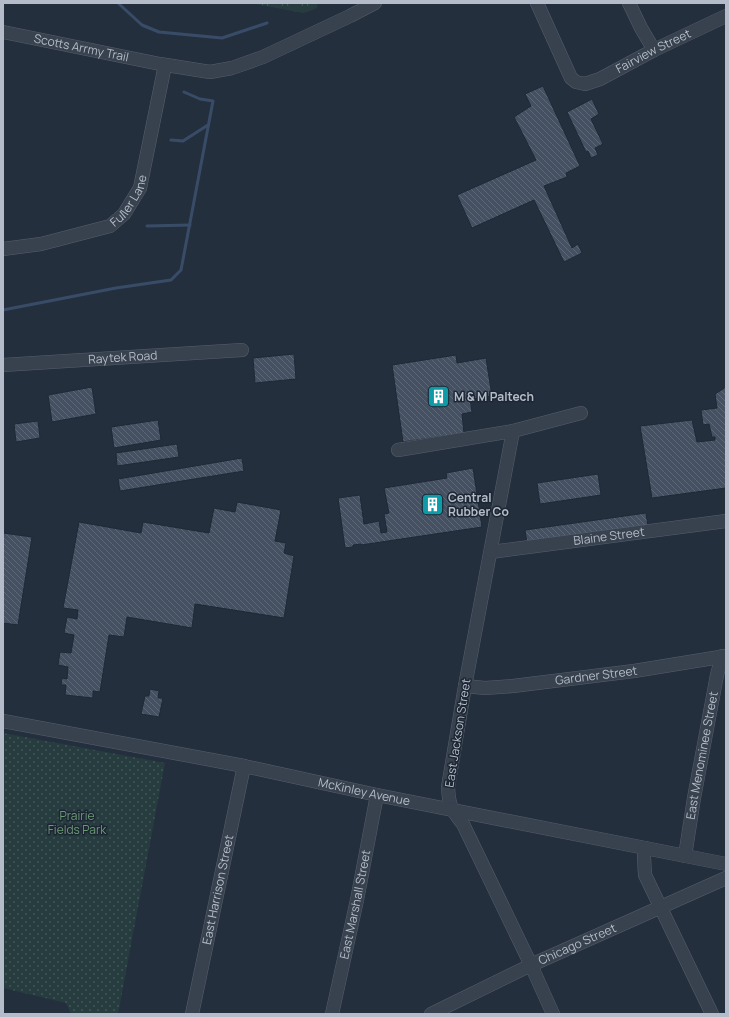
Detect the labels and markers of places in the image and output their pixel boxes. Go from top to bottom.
building icon: M & M Paltech [426,384,452,410]
place label: M & M Paltech [454,388,534,405]
place label: Central Rubber Co [448,489,509,520]
building icon: Central Rubber Co [420,492,446,518]

